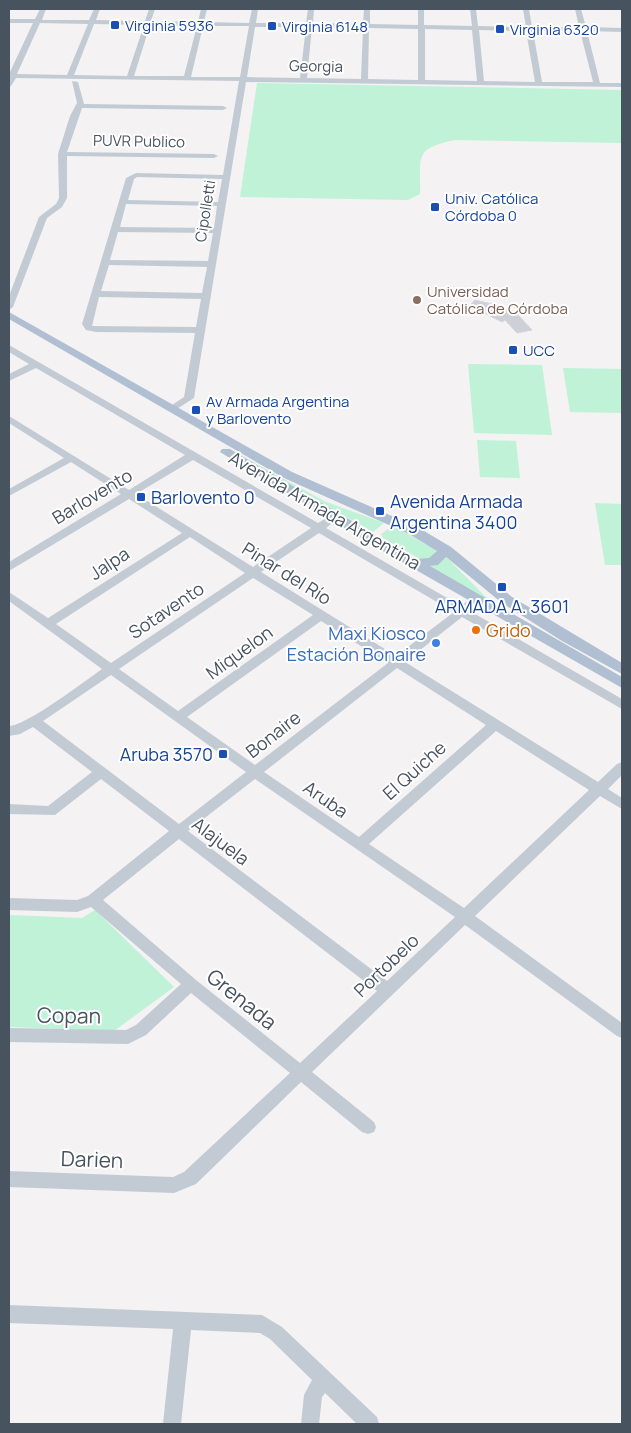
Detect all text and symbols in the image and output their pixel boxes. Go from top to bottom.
place label: Virginia 5936 [125,15,214,36]
place label: Virginia 6148 [282,16,368,37]
marker: Virginia 5936 [109,19,121,31]
place label: Virginia 6320 [510,19,599,40]
marker: Virginia 6148 [266,20,278,32]
marker: Virginia 6320 [494,23,506,35]
street label: Georgia [289,55,343,77]
street label: PUVR Publico [93,130,185,152]
street label: Cipolletti [190,179,220,243]
place label: Univ. Católica Córdoba 0 [445,188,538,226]
marker: Univ. Católica Córdoba 0 [429,201,441,213]
place label: Universidad Católica de Córdoba [427,281,568,319]
marker: Universidad Católica de Córdoba [411,294,423,306]
place label: UCC [523,340,555,361]
marker: UCC [507,344,519,356]
place label: Av Armada Argentina y Barlovento [206,391,349,429]
marker: Av Armada Argentina y Barlovento [190,404,202,416]
street label: Avenida Armada Argentina [225,445,425,575]
street label: Barlovento [48,463,136,529]
place label: Barlovento 0 [151,485,255,509]
place label: Avenida Armada Argentina 3400 [390,489,523,534]
marker: Barlovento 0 [135,491,147,503]
marker: Avenida Armada Argentina 3400 [374,505,386,517]
street label: Pinar del Río [238,536,336,610]
street label: Jalpa [84,541,134,585]
street label: Sotavento [124,576,208,644]
marker: ARMADA A. 3601 [496,581,508,593]
place label: ARMADA A. 3601 [435,594,569,618]
place label: Grido [486,618,531,642]
street label: Miquelon [201,620,277,684]
place label: Maxi Kiosco Estación Bonaire [287,621,426,666]
marker: Grido [470,624,482,636]
marker: Maxi Kiosco Estación Bonaire [430,637,442,649]
street label: Bonaire [241,705,305,763]
street label: El Quiche [377,735,451,805]
place label: Aruba 3570 [120,742,213,766]
marker: Aruba 3570 [217,748,229,760]
street label: Aruba [299,775,353,823]
street label: Alajuela [188,812,254,870]
street label: Portobelo [348,928,424,1002]
street label: Grenada [201,962,283,1036]
street label: Copan [37,1000,101,1030]
street label: Darien [60,1144,124,1174]

